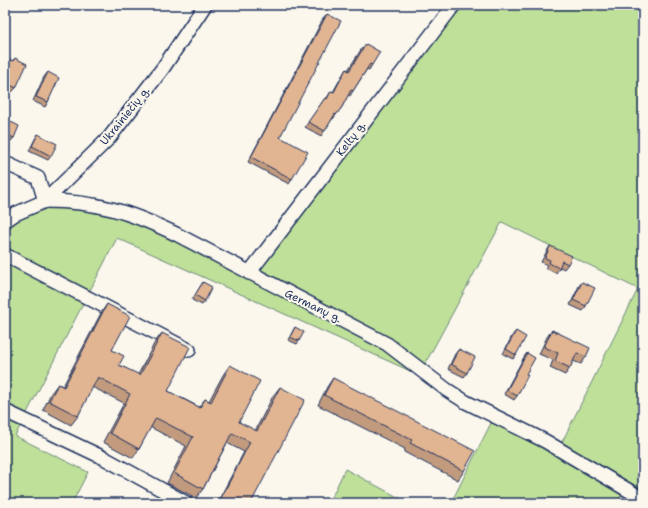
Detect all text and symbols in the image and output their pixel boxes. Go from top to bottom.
street label: Ukrainiečių g. [97,83,153,148]
street label: Keltų g. [333,118,369,160]
street label: Germanų g. [282,286,344,326]

